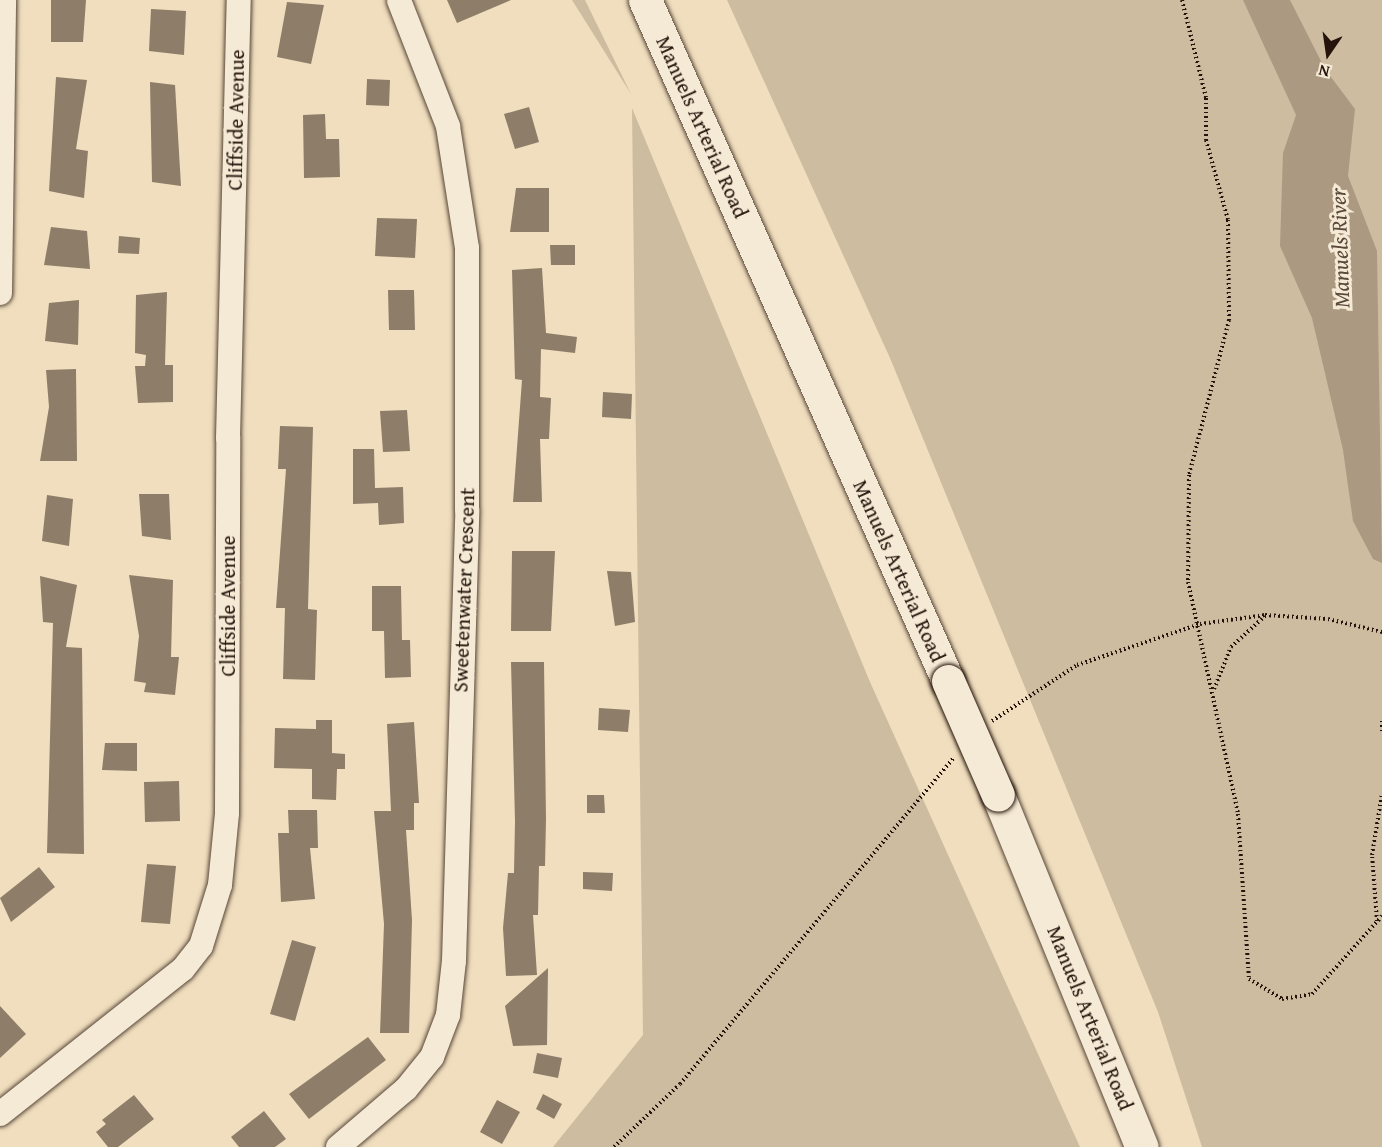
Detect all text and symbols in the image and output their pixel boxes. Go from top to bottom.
north arrow [1298,24,1358,84]
street label: Manuels Arterial Road [651,32,753,222]
street label: Cliffside Avenue [222,49,250,191]
text: N [1316,59,1332,84]
water label: Manuels River [1325,188,1355,308]
street label: Manuels Arterial Road [848,476,950,666]
street label: Sweetenwater Crescent [448,487,480,693]
street label: Cliffside Avenue [215,535,241,677]
street label: Manuels Arterial Road [1041,922,1139,1114]

